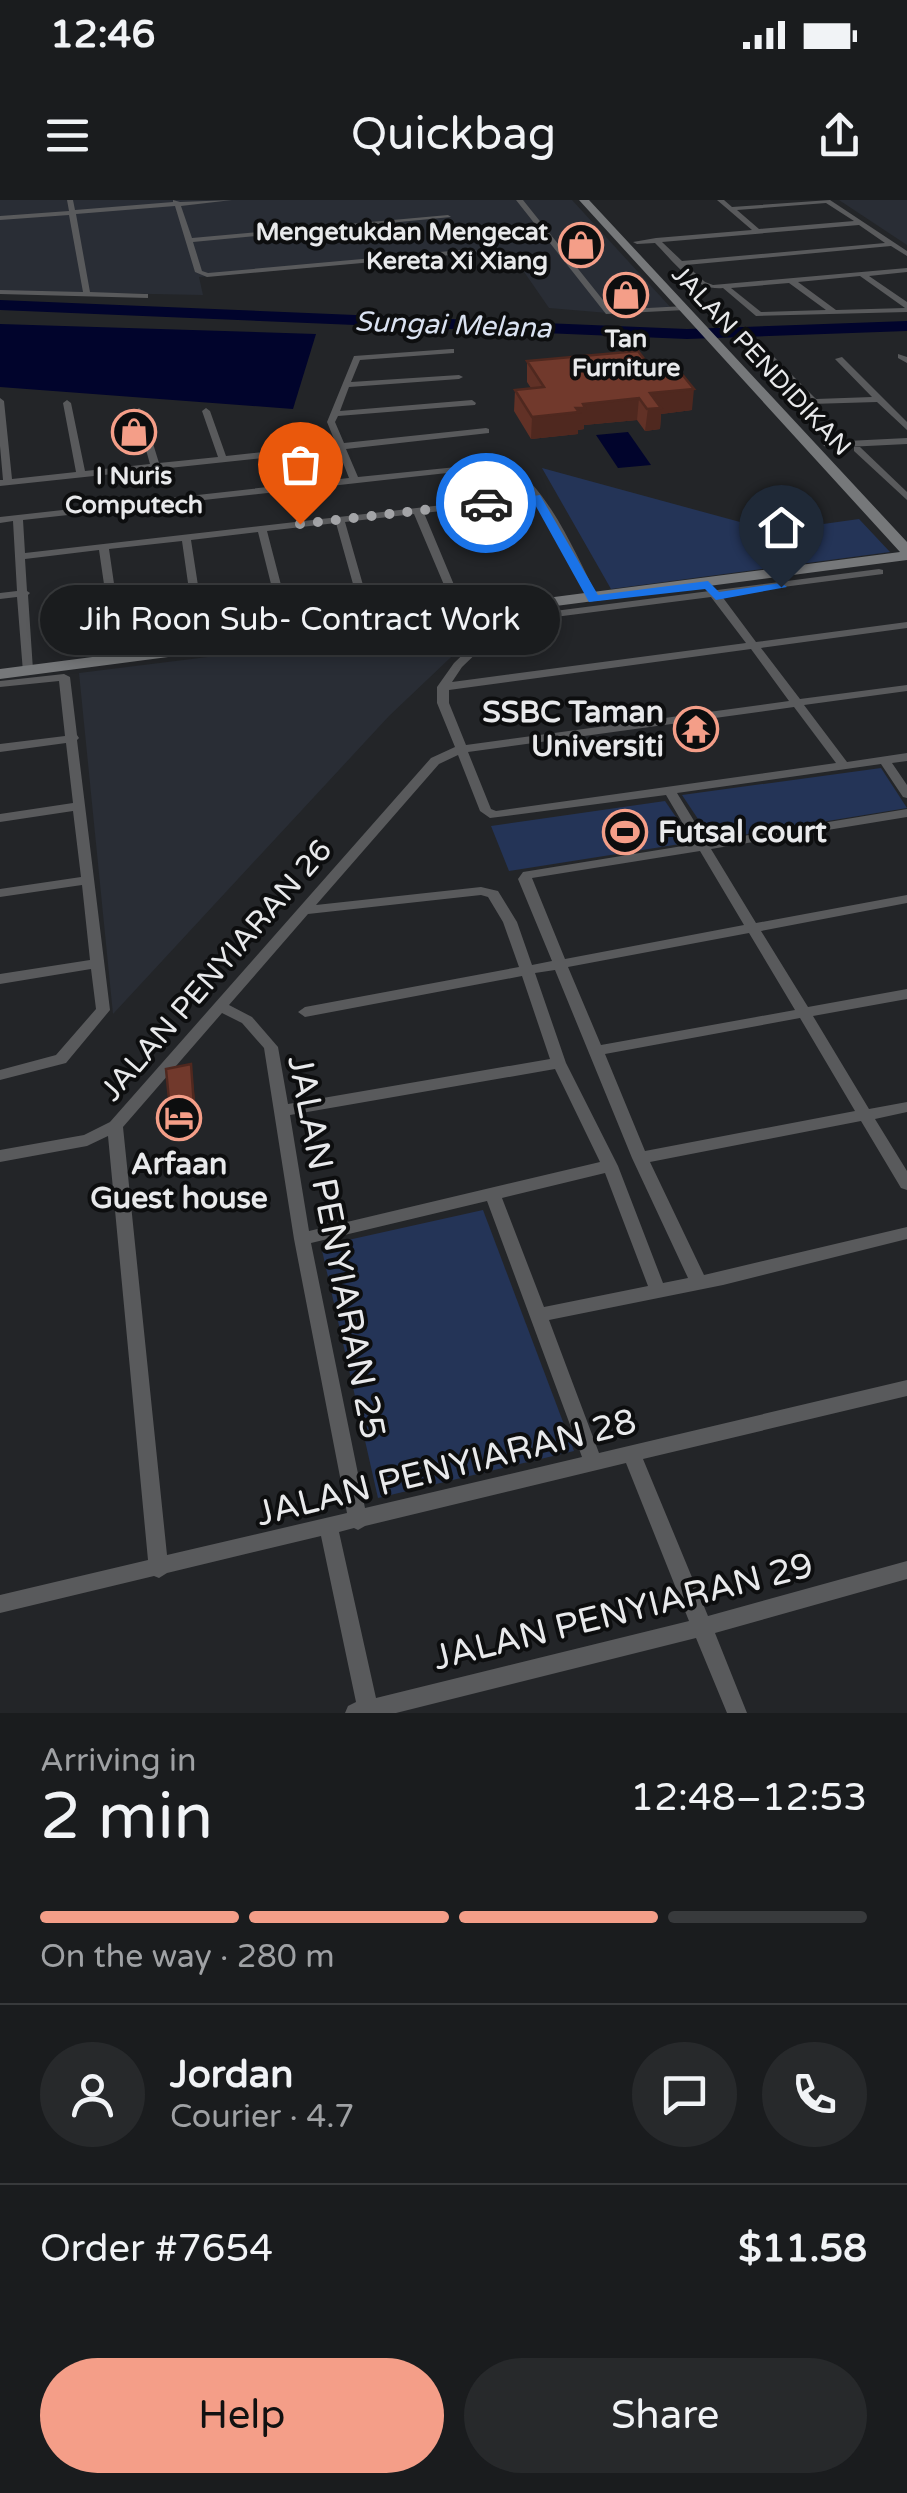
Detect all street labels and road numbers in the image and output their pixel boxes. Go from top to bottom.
street label: JALAN PENDIDIKAN [665,259,857,462]
street label: JALAN PENYIARAN 26 [93,832,340,1109]
street label: JALAN PENYIARAN 25 [278,1052,394,1443]
street label: JALAN PENYIARAN 28 [252,1400,640,1535]
street label: JALAN PENYIARAN 29 [429,1544,817,1679]

